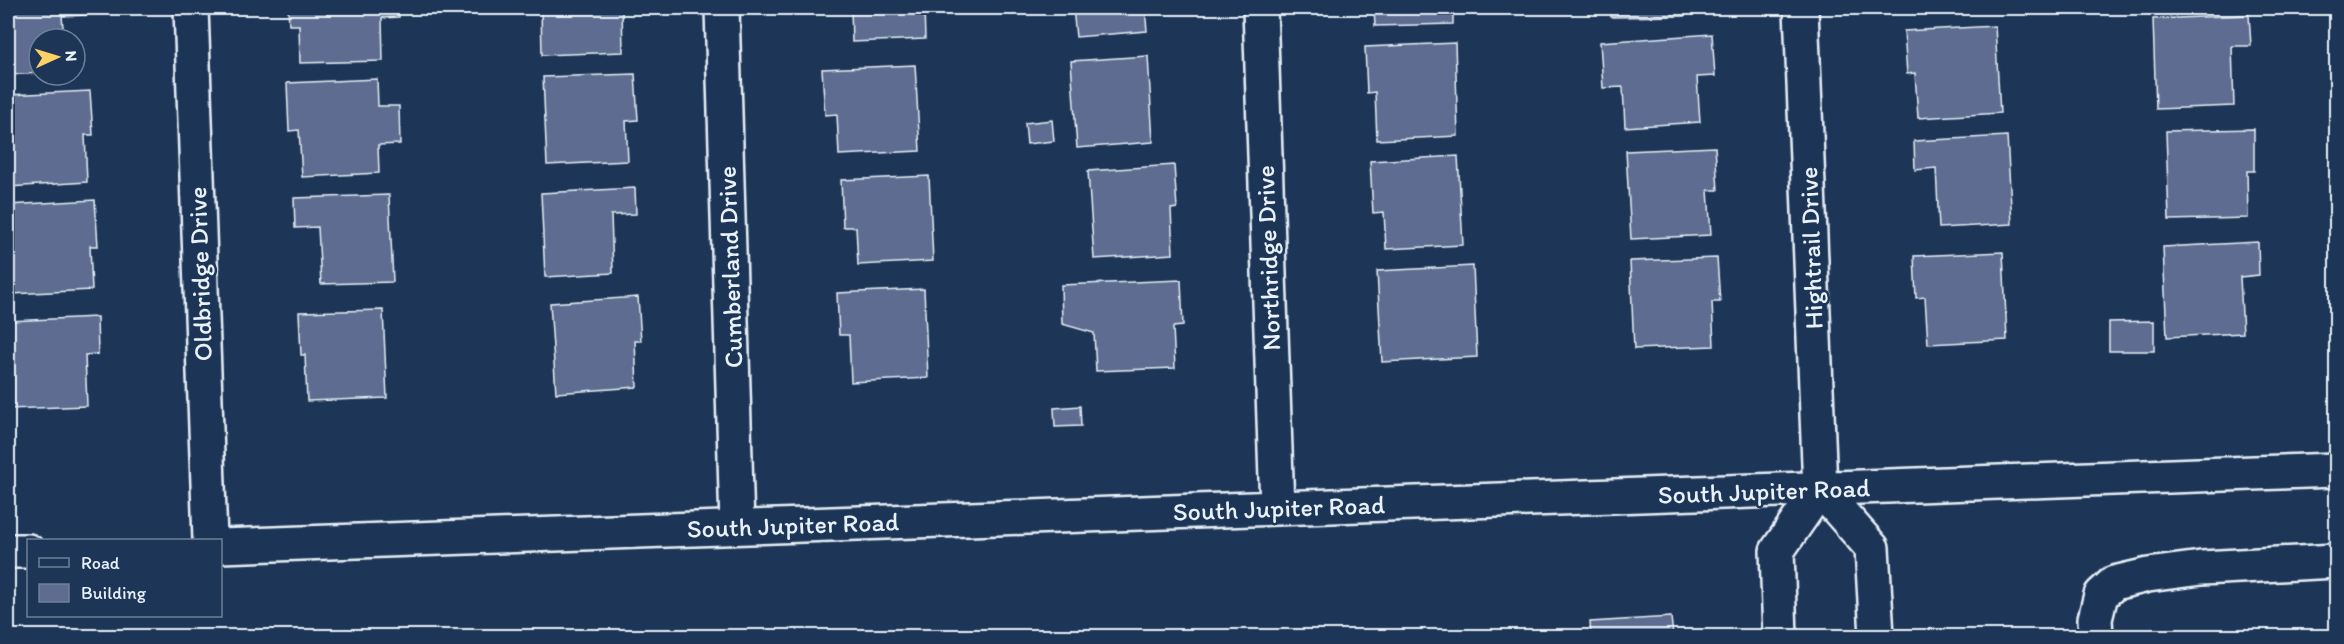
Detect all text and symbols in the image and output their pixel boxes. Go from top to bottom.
north arrow [27,27,87,87]
text: N [62,50,81,62]
street label: Cumberland Drive [710,165,750,369]
street label: Northridge Drive [1249,165,1287,351]
street label: Hightrail Drive [1792,166,1830,330]
street label: Oldbridge Drive [181,186,219,362]
street label: South Jupiter Road [1657,471,1871,511]
street label: South Jupiter Road [1172,488,1386,528]
street label: South Jupiter Road [686,505,900,545]
legend [27,539,222,617]
text: Road [81,552,120,574]
text: Building [81,582,147,604]

